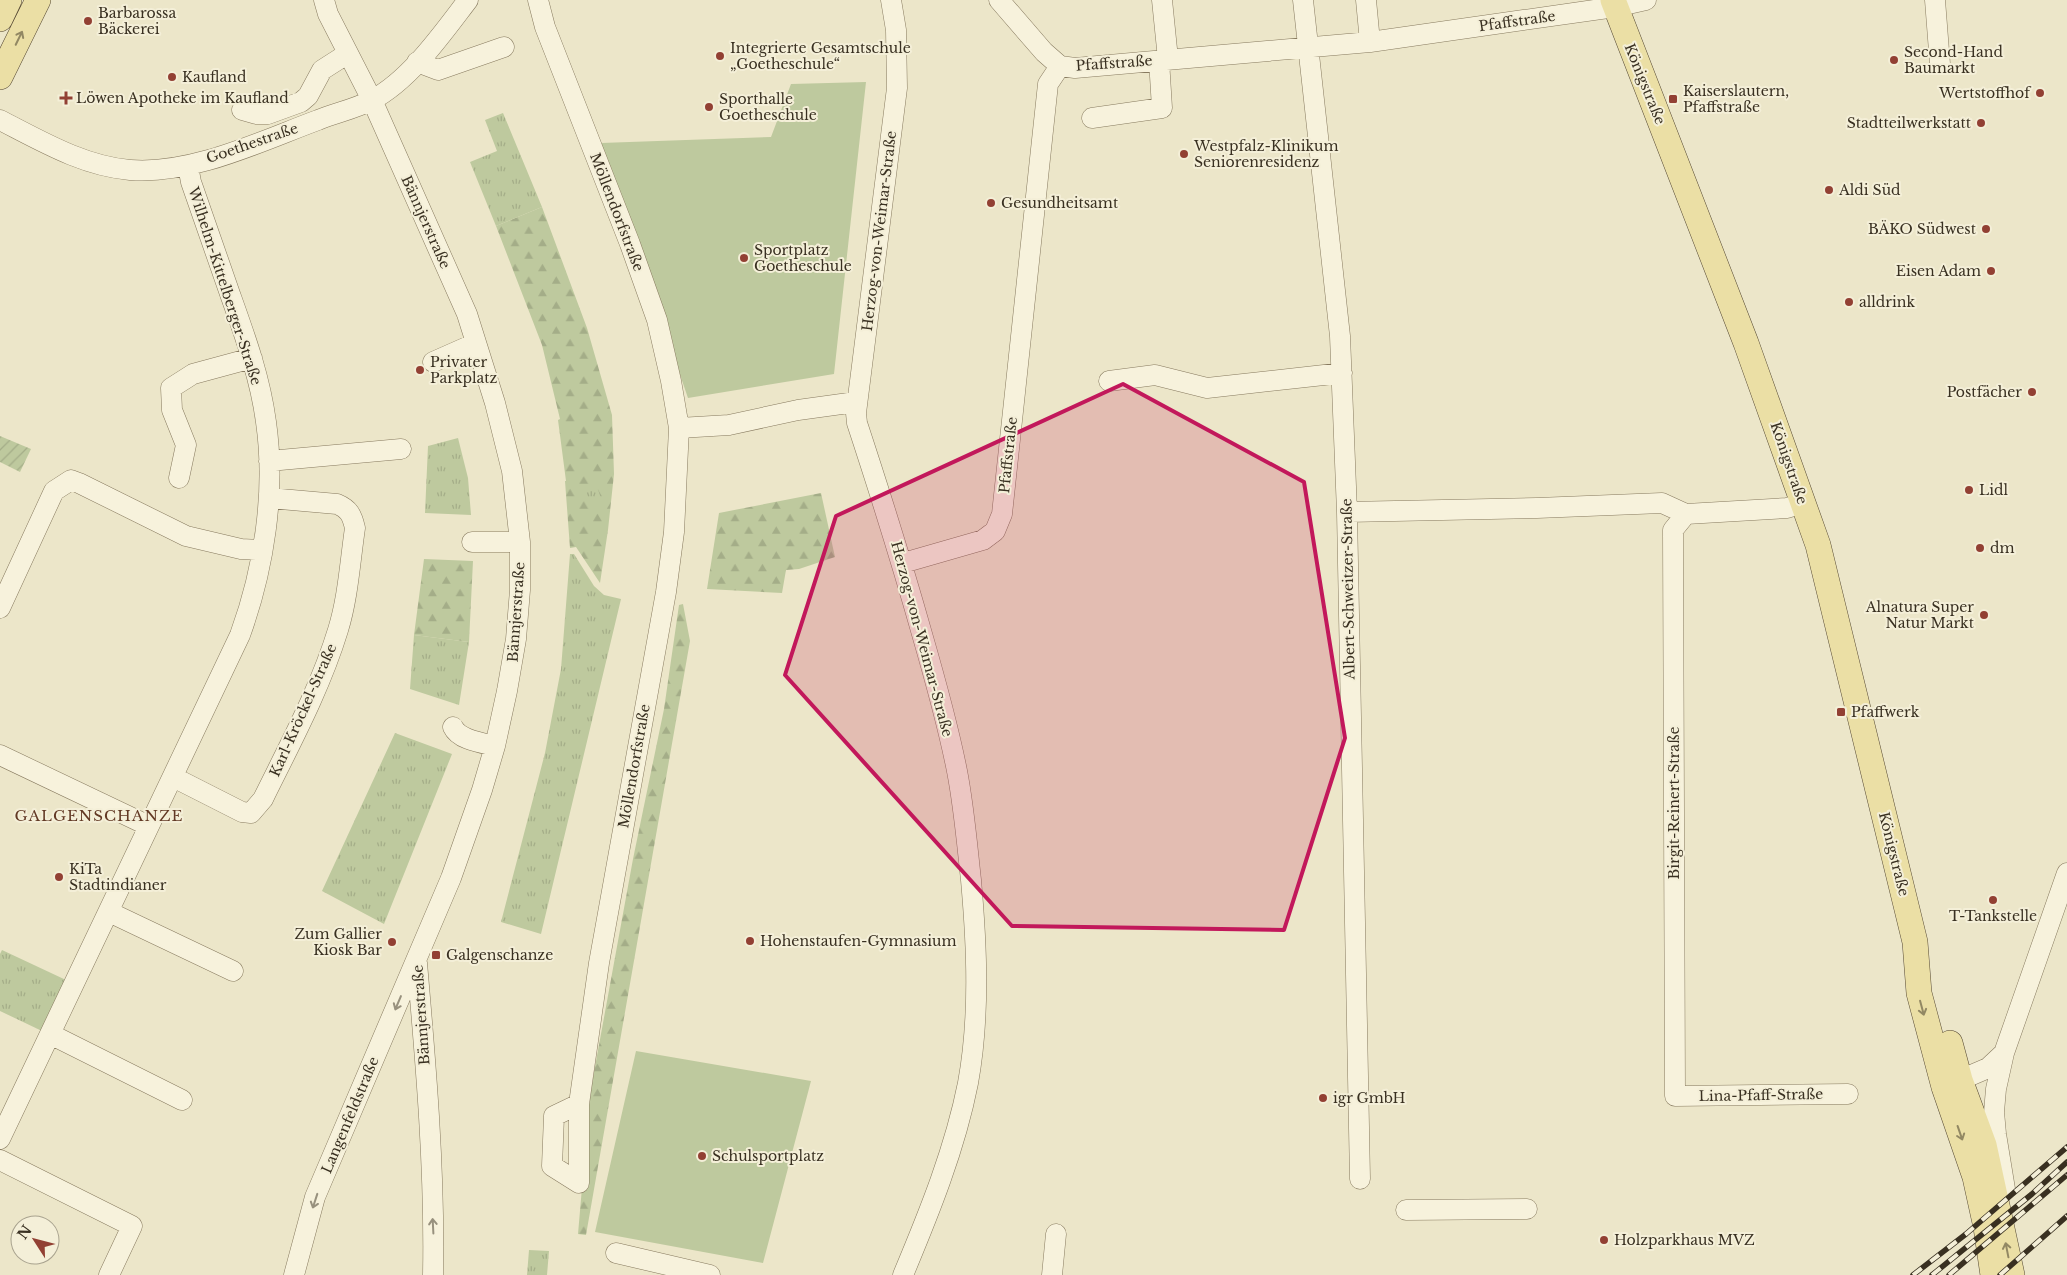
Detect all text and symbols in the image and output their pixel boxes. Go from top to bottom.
place label: Barbarossa Bäckerei [98,4,176,38]
street label: Pfaffstraße [1478,7,1556,35]
marker: Barbarossa Bäckerei [82,15,94,27]
one-way arrow [14,31,24,46]
place label: Integrierte Gesamtschule „Goetheschule“ [730,39,911,73]
street label: Königstraße [1621,41,1669,127]
place label: Second-Hand Baumarkt [1904,43,2003,77]
marker: Integrierte Gesamtschule „Goetheschule“ [714,50,726,62]
street label: Pfaffstraße [1075,51,1153,75]
marker: Second-Hand Baumarkt [1888,54,1900,66]
place label: Kaufland [182,68,247,86]
marker: Kaufland [166,71,178,83]
place label: Kaiserslautern, Pfaffstraße [1683,82,1789,116]
place label: Wertstoffhof [1938,84,2032,102]
marker: Wertstoffhof [2034,87,2046,99]
place label: Löwen Apotheke im Kaufland [76,89,289,107]
place label: Sporthalle Goetheschule [719,90,817,124]
marker: Löwen Apotheke im Kaufland [60,92,72,104]
marker: Kaiserslautern, Pfaffstraße [1667,93,1679,105]
marker: Sporthalle Goetheschule [703,101,715,113]
place label: Stadtteilwerkstatt [1847,114,1972,132]
marker: Stadtteilwerkstatt [1975,117,1987,129]
street label: Goethestraße [204,119,300,167]
street label: Herzog-von-Weimar-Straße [858,130,900,332]
place label: Westpfalz-Klinikum Seniorenresidenz [1193,137,1338,171]
marker: Westpfalz-Klinikum Seniorenresidenz [1178,148,1190,160]
street label: Möllendorfstraße [586,150,648,274]
street label: Bännjerstraße [397,172,455,272]
place label: Aldi Süd [1838,181,1901,199]
street label: Wilhelm-Kittelberger-Straße [184,184,266,387]
marker: Aldi Süd [1823,184,1835,196]
place label: Gesundheitsamt [1001,194,1119,212]
marker: Gesundheitsamt [985,197,997,209]
place label: BÄKO Südwest [1868,220,1977,238]
marker: BÄKO Südwest [1980,223,1992,235]
place label: Sportplatz Goetheschule [754,241,852,275]
marker: Sportplatz Goetheschule [738,252,750,264]
place label: Eisen Adam [1896,262,1981,280]
marker: Eisen Adam [1985,265,1997,277]
place label: alldrink [1859,293,1915,311]
marker: alldrink [1843,296,1855,308]
place label: Privater Parkplatz [430,353,498,387]
marker: Privater Parkplatz [414,364,426,376]
place label: Postfächer [1947,383,2022,401]
marker: Postfächer [2026,386,2038,398]
street label: Pfaffstraße [995,416,1021,494]
street label: Königstraße [1766,419,1812,507]
place label: Lidl [1979,481,2008,499]
marker: Lidl [1963,484,1975,496]
street label: Albert-Schweitzer-Straße [1337,498,1359,681]
street label: Herzog-von-Weimar-Straße [887,539,957,739]
place label: dm [1990,539,2014,557]
marker: dm [1974,542,1986,554]
street label: Bännjerstraße [504,561,528,663]
place label: Alnatura Super Natur Markt [1865,598,1975,632]
marker: Alnatura Super Natur Markt [1978,609,1990,621]
street label: Karl-Kröckel-Straße [266,641,340,779]
street label: Möllendorfstraße [614,703,654,829]
place label: Pfaffwerk [1851,703,1920,721]
marker: Pfaffwerk [1835,706,1847,718]
street label: Birgit-Reinert-Straße [1665,726,1683,880]
district label: GALGENSCHANZE [15,806,183,825]
street label: Königstraße [1875,810,1913,898]
place label: KiTa Stadtindianer [69,860,167,894]
marker: KiTa Stadtindianer [53,871,65,883]
marker: T-Tankstelle [1987,894,1999,906]
place label: T-Tankstelle [1949,907,2037,925]
place label: Zum Gallier Kiosk Bar [294,925,382,959]
place label: Hohenstaufen-Gymnasium [760,932,957,950]
marker: Hohenstaufen-Gymnasium [744,935,756,947]
marker: Zum Gallier Kiosk Bar [386,936,398,948]
place label: Galgenschanze [446,946,553,964]
marker: Galgenschanze [430,949,442,961]
street label: Bännjerstraße [409,964,433,1066]
one-way arrow [393,995,403,1010]
one-way arrow [1918,999,1928,1015]
street label: Langenfeldstraße [317,1054,383,1176]
street label: Lina-Pfaff-Straße [1699,1085,1823,1105]
place label: igr GmbH [1333,1089,1405,1107]
marker: igr GmbH [1317,1092,1329,1104]
one-way arrow [1955,1124,1965,1140]
place label: Schulsportplatz [712,1147,824,1165]
marker: Schulsportplatz [696,1150,708,1162]
one-way arrow [309,1193,319,1209]
north arrow [10,1215,60,1265]
one-way arrow [428,1219,437,1235]
text: N [13,1222,36,1243]
place label: Holzparkhaus MVZ [1614,1231,1755,1249]
marker: Holzparkhaus MVZ [1598,1234,1610,1246]
one-way arrow [2002,1243,2011,1259]

